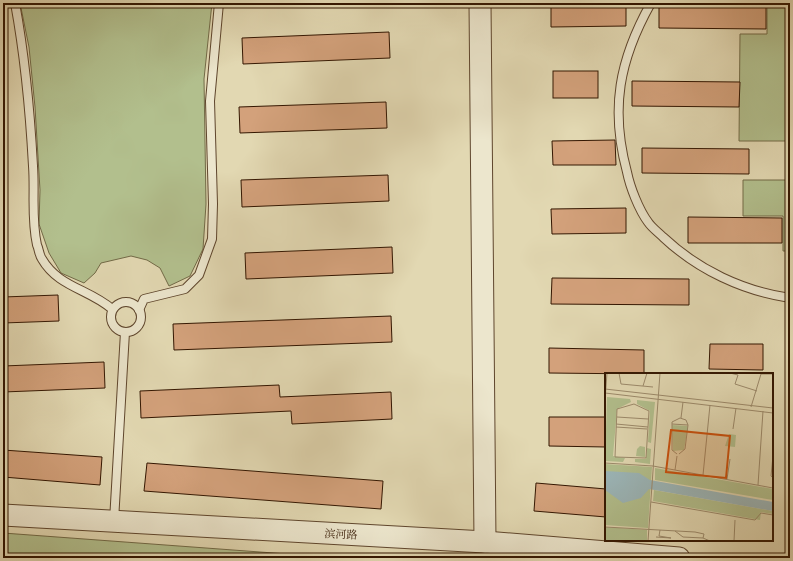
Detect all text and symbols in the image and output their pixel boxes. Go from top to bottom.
inset map [605,373,773,541]
street label: 滨河路 [324,527,358,543]

